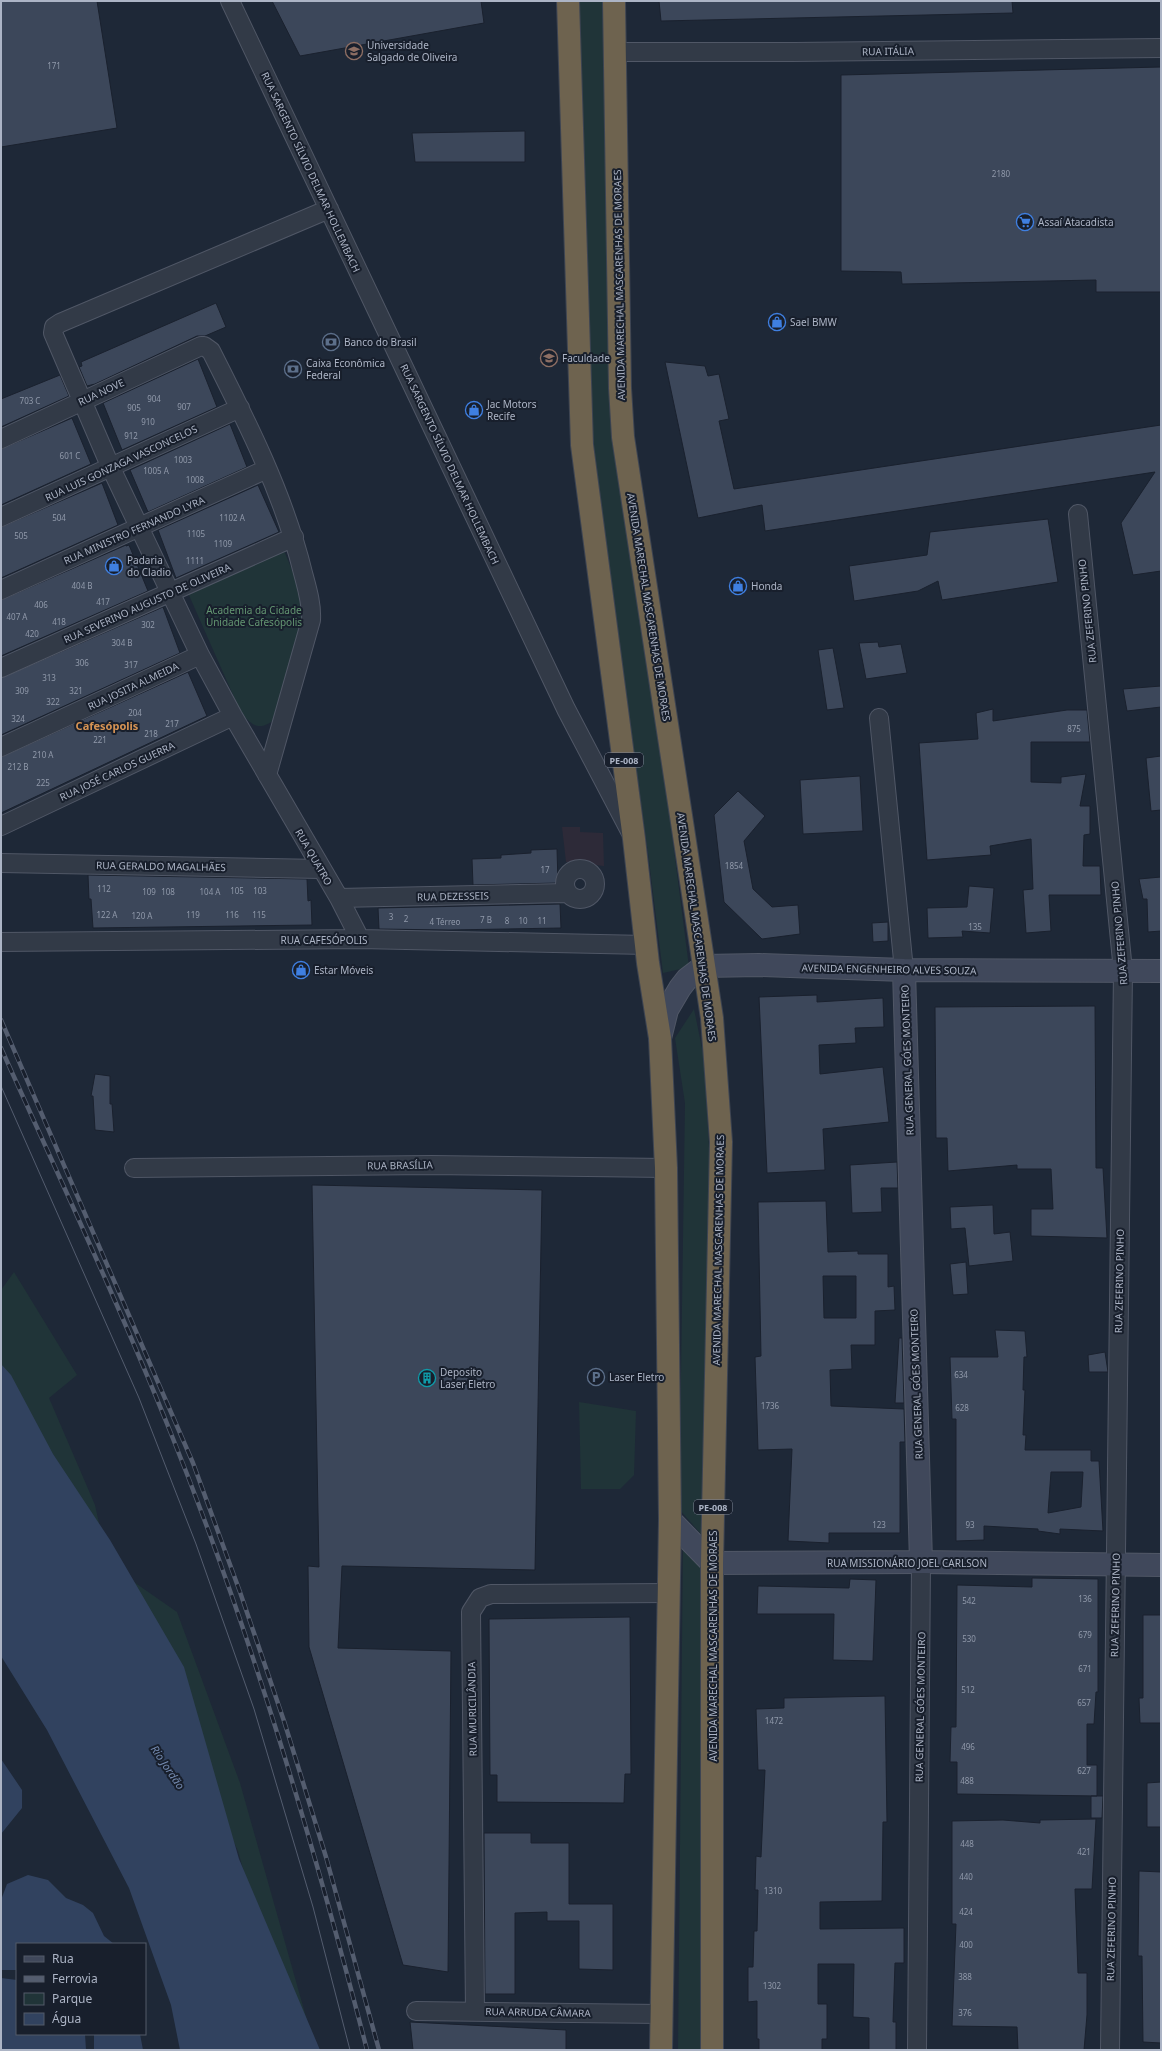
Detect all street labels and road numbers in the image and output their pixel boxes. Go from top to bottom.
street label: RUA ITÁLIA [862,44,915,58]
street label: RUA SARGENTO SÍLVIO DELMAR HOLLEMBACH [258,70,364,274]
street label: AVENIDA MARECHAL MASCARENHAS DE MORAES [610,169,628,400]
street label: RUA SARGENTO SÍLVIO DELMAR HOLLEMBACH [397,362,503,566]
street label: RUA NOVE [76,375,126,409]
street label: RUA LUIS GONZAGA VASCONCELOS [43,421,200,505]
street label: RUA MINISTRO FERNANDO LYRA [61,492,207,568]
street label: AVENIDA MARECHAL MASCARENHAS DE MORAES [624,492,674,723]
street label: RUA ZEFERINO PINHO [1075,558,1099,664]
street label: RUA SEVERINO AUGUSTO DE OLIVEIRA [61,559,233,646]
street label: RUA JOSITA ALMEIDA [85,659,181,713]
street label: RUA JOSÉ CARLOS GUERRA [57,738,177,804]
road number: PE-008 [605,753,643,767]
street label: AVENIDA MARECHAL MASCARENHAS DE MORAES [674,812,720,1043]
street label: RUA QUATRO [292,826,336,888]
street label: RUA GERALDO MAGALHÃES [96,858,227,874]
street label: RUA ZEFERINO PINHO [1107,880,1131,986]
street label: RUA DEZESSEIS [417,888,490,904]
street label: RUA CAFESÓPOLIS [280,933,368,947]
street label: AVENIDA ENGENHEIRO ALVES SOUZA [801,960,977,978]
street label: RUA GENERAL GÓES MONTEIRO [897,984,917,1136]
street label: AVENIDA MARECHAL MASCARENHAS DE MORAES [709,1134,727,1365]
street label: RUA BRASÍLIA [367,1157,433,1173]
street label: RUA ZEFERINO PINHO [1111,1229,1127,1333]
street label: RUA GENERAL GÓES MONTEIRO [906,1308,926,1460]
road number: PE-008 [694,1500,732,1514]
street label: AVENIDA MARECHAL MASCARENHAS DE MORAES [706,1530,720,1761]
street label: RUA ZEFERINO PINHO [1107,1553,1123,1657]
street label: RUA MISSIONÁRIO JOEL CARLSON [827,1556,987,1570]
street label: RUA GENERAL GÓES MONTEIRO [912,1631,928,1782]
street label: RUA MURICILÂNDIA [464,1661,480,1756]
street label: RUA ZEFERINO PINHO [1103,1877,1119,1981]
street label: RUA ARRUDA CÂMARA [485,2004,591,2020]

